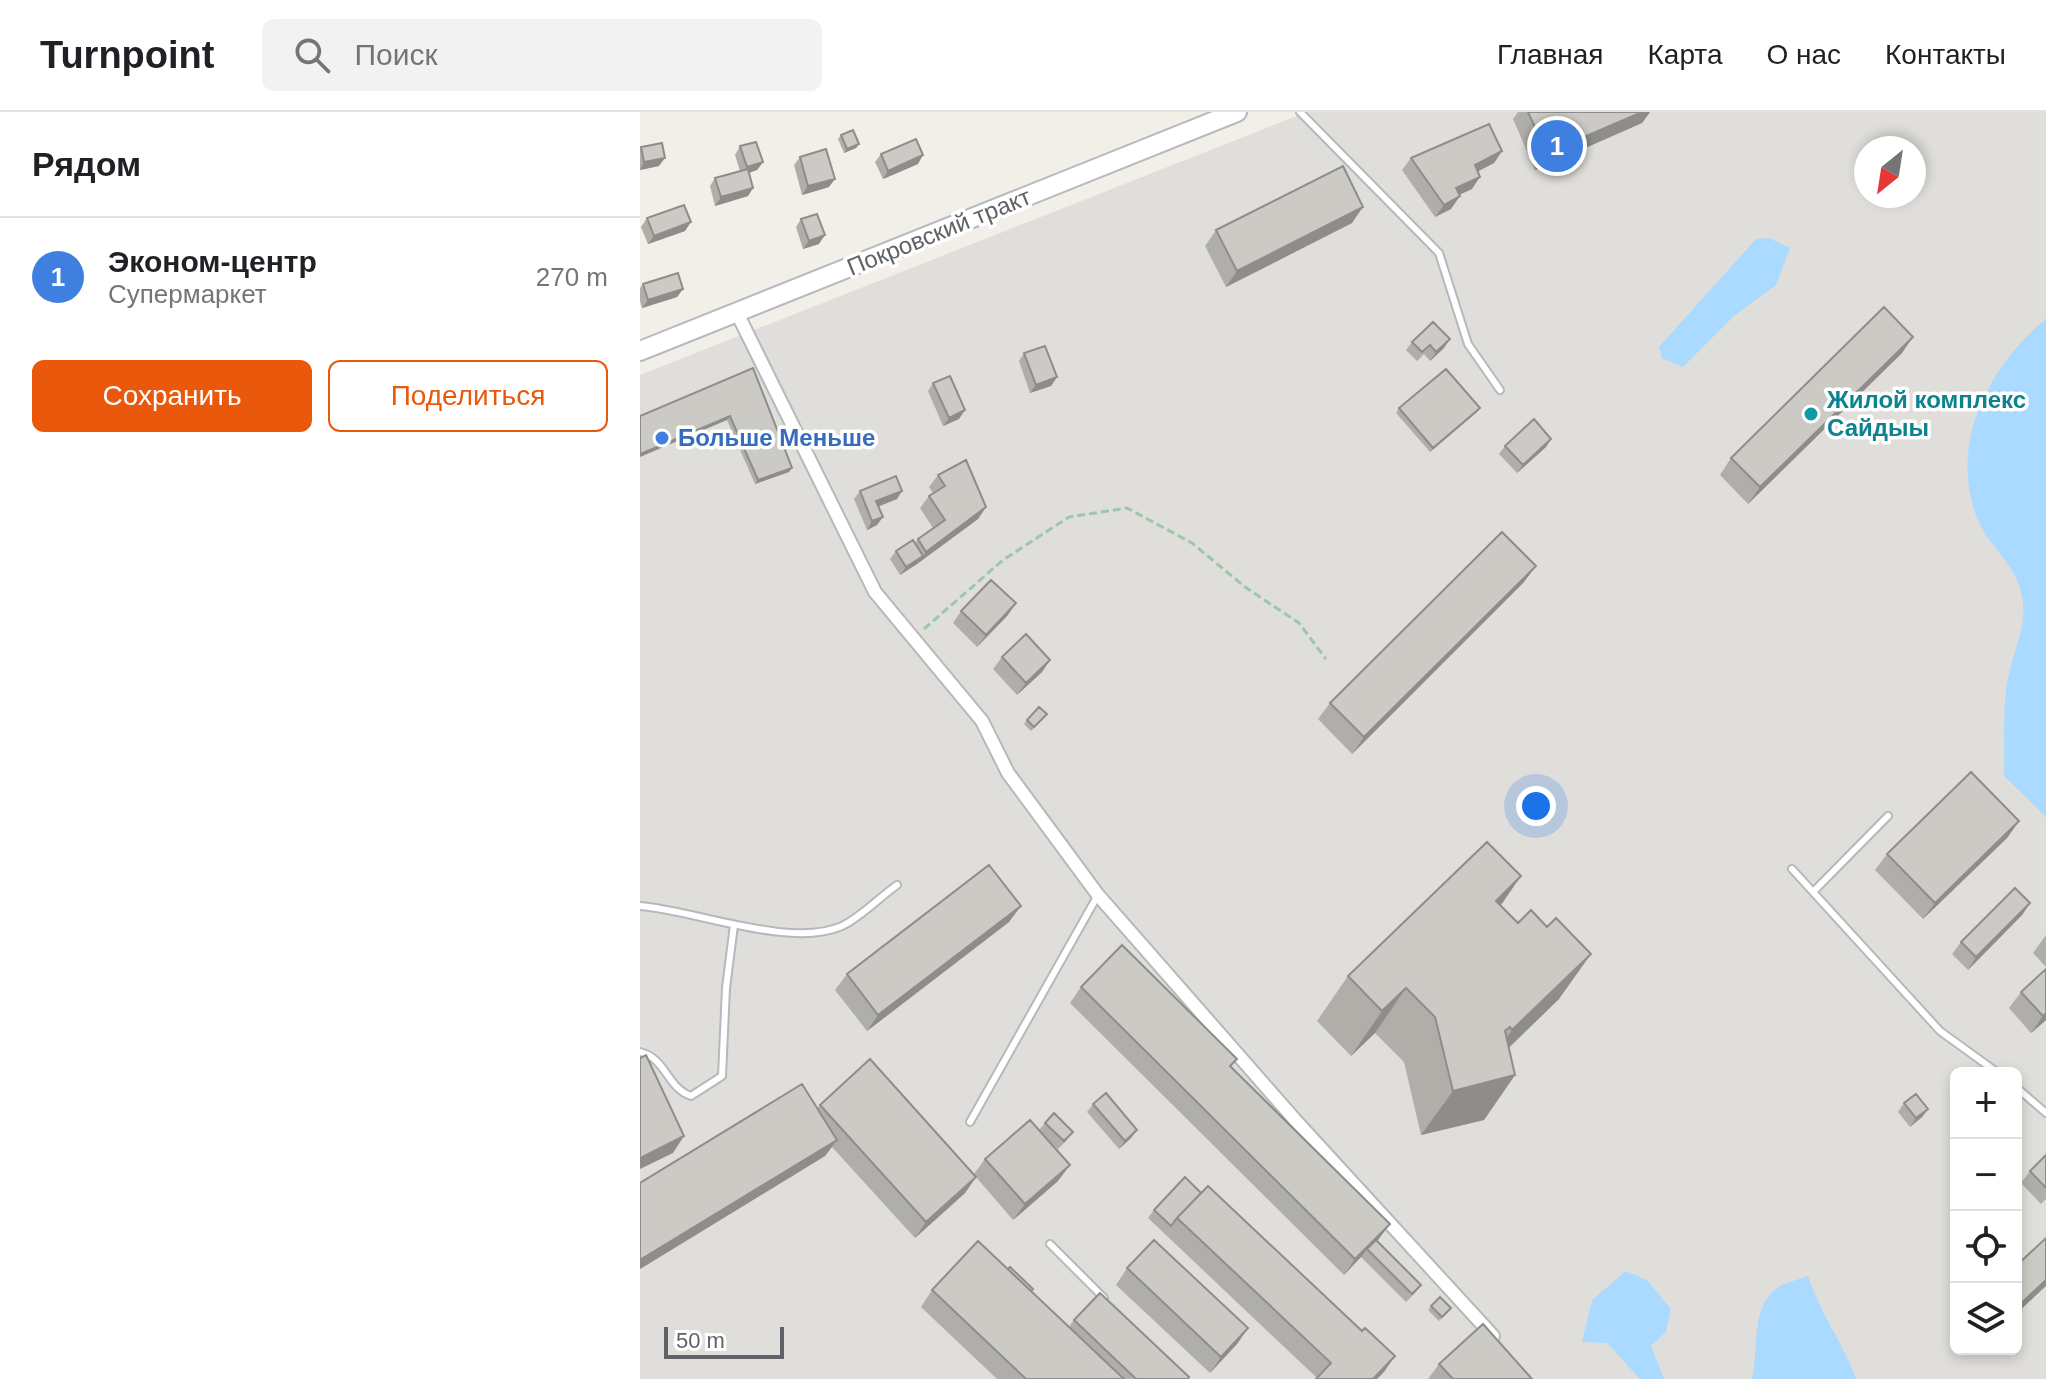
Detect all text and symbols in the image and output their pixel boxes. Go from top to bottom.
search box [262,19,822,91]
icon: search [290,33,334,77]
text: Turnpoint [40,34,214,76]
text: Поиск [354,38,438,71]
text: Главная [1497,39,1604,70]
text: Карта [1648,39,1722,70]
text: О нас [1766,39,1841,70]
text: Контакты [1885,39,2006,70]
pin: 1 [1531,116,1583,176]
north arrow [1854,136,1926,208]
text: Рядом [32,145,141,183]
street label: Покровский тракт [843,182,1035,281]
text: Эконом-центр [108,245,317,278]
text: 1 [51,262,65,292]
text: 270 m [536,262,608,292]
text: Супермаркет [108,279,267,309]
button: Сохранить [32,360,312,432]
button: Поделиться [328,360,608,432]
place label: Жилой комплекс Сайдыы [1826,386,2026,441]
marker: Жилой комплекс Сайдыы [1802,405,1820,423]
place label: Больше Меньше [678,424,875,451]
marker: Больше Меньше [653,429,671,447]
your location [1516,786,1556,826]
map controls [1950,1067,2022,1355]
button: + [1950,1067,2022,1139]
button: − [1950,1139,2022,1211]
button: locate [1950,1211,2022,1283]
button: layers [1950,1283,2022,1355]
scale bar [664,1323,784,1359]
text: 50 m [676,1328,725,1353]

